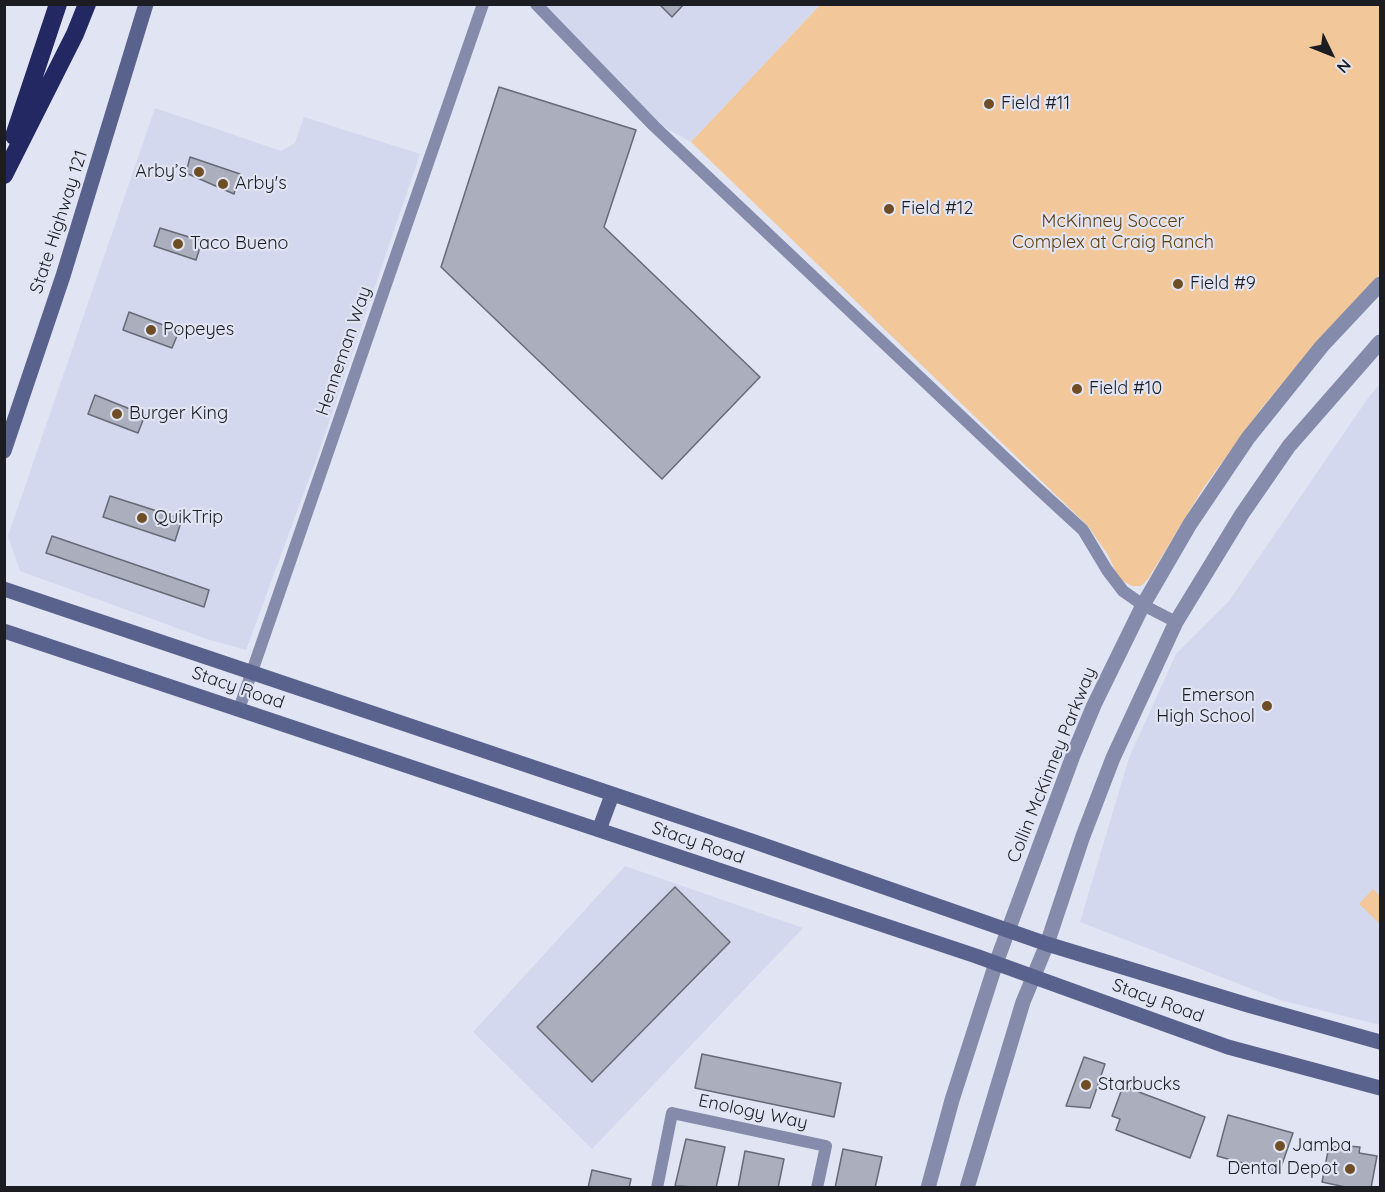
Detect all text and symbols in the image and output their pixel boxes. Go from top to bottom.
north arrow [1301,24,1361,84]
text: N [1333,55,1355,77]
place label: Field #11 [1001,93,1070,115]
marker: Field #11 [982,97,996,111]
street label: State Highway 121 [26,148,92,296]
place label: Arby’s [135,161,187,183]
marker: Arby’s [192,165,206,179]
place label: Arby's [235,173,287,195]
marker: Arby's [216,177,230,191]
place label: Field #12 [901,198,973,220]
marker: Field #12 [882,202,896,216]
park label: McKinney Soccer Complex at Craig Ranch [1012,211,1214,254]
place label: Taco Bueno [190,233,288,255]
marker: Taco Bueno [171,237,185,251]
place label: Field #9 [1190,273,1256,295]
marker: Field #9 [1171,277,1185,291]
street label: Henneman Way [312,284,376,418]
place label: Popeyes [163,319,234,341]
marker: Popeyes [144,323,158,337]
place label: Field #10 [1089,378,1162,400]
marker: Field #10 [1070,382,1084,396]
place label: Burger King [129,403,228,425]
marker: Burger King [110,407,124,421]
place label: QuikTrip [154,507,223,529]
marker: QuikTrip [135,511,149,525]
street label: Stacy Road [189,662,287,714]
street label: Collin McKinney Parkway [1003,664,1101,866]
place label: Emerson High School [1156,685,1255,728]
marker: Emerson High School [1260,699,1274,713]
street label: Stacy Road [649,817,747,869]
street label: Stacy Road [1109,974,1207,1028]
place label: Starbucks [1098,1074,1181,1096]
marker: Starbucks [1079,1078,1093,1092]
street label: Enology Way [696,1090,810,1134]
place label: Jamba [1292,1135,1351,1157]
marker: Jamba [1273,1139,1287,1153]
place label: Dental Depot [1227,1158,1338,1180]
marker: Dental Depot [1343,1162,1357,1176]

